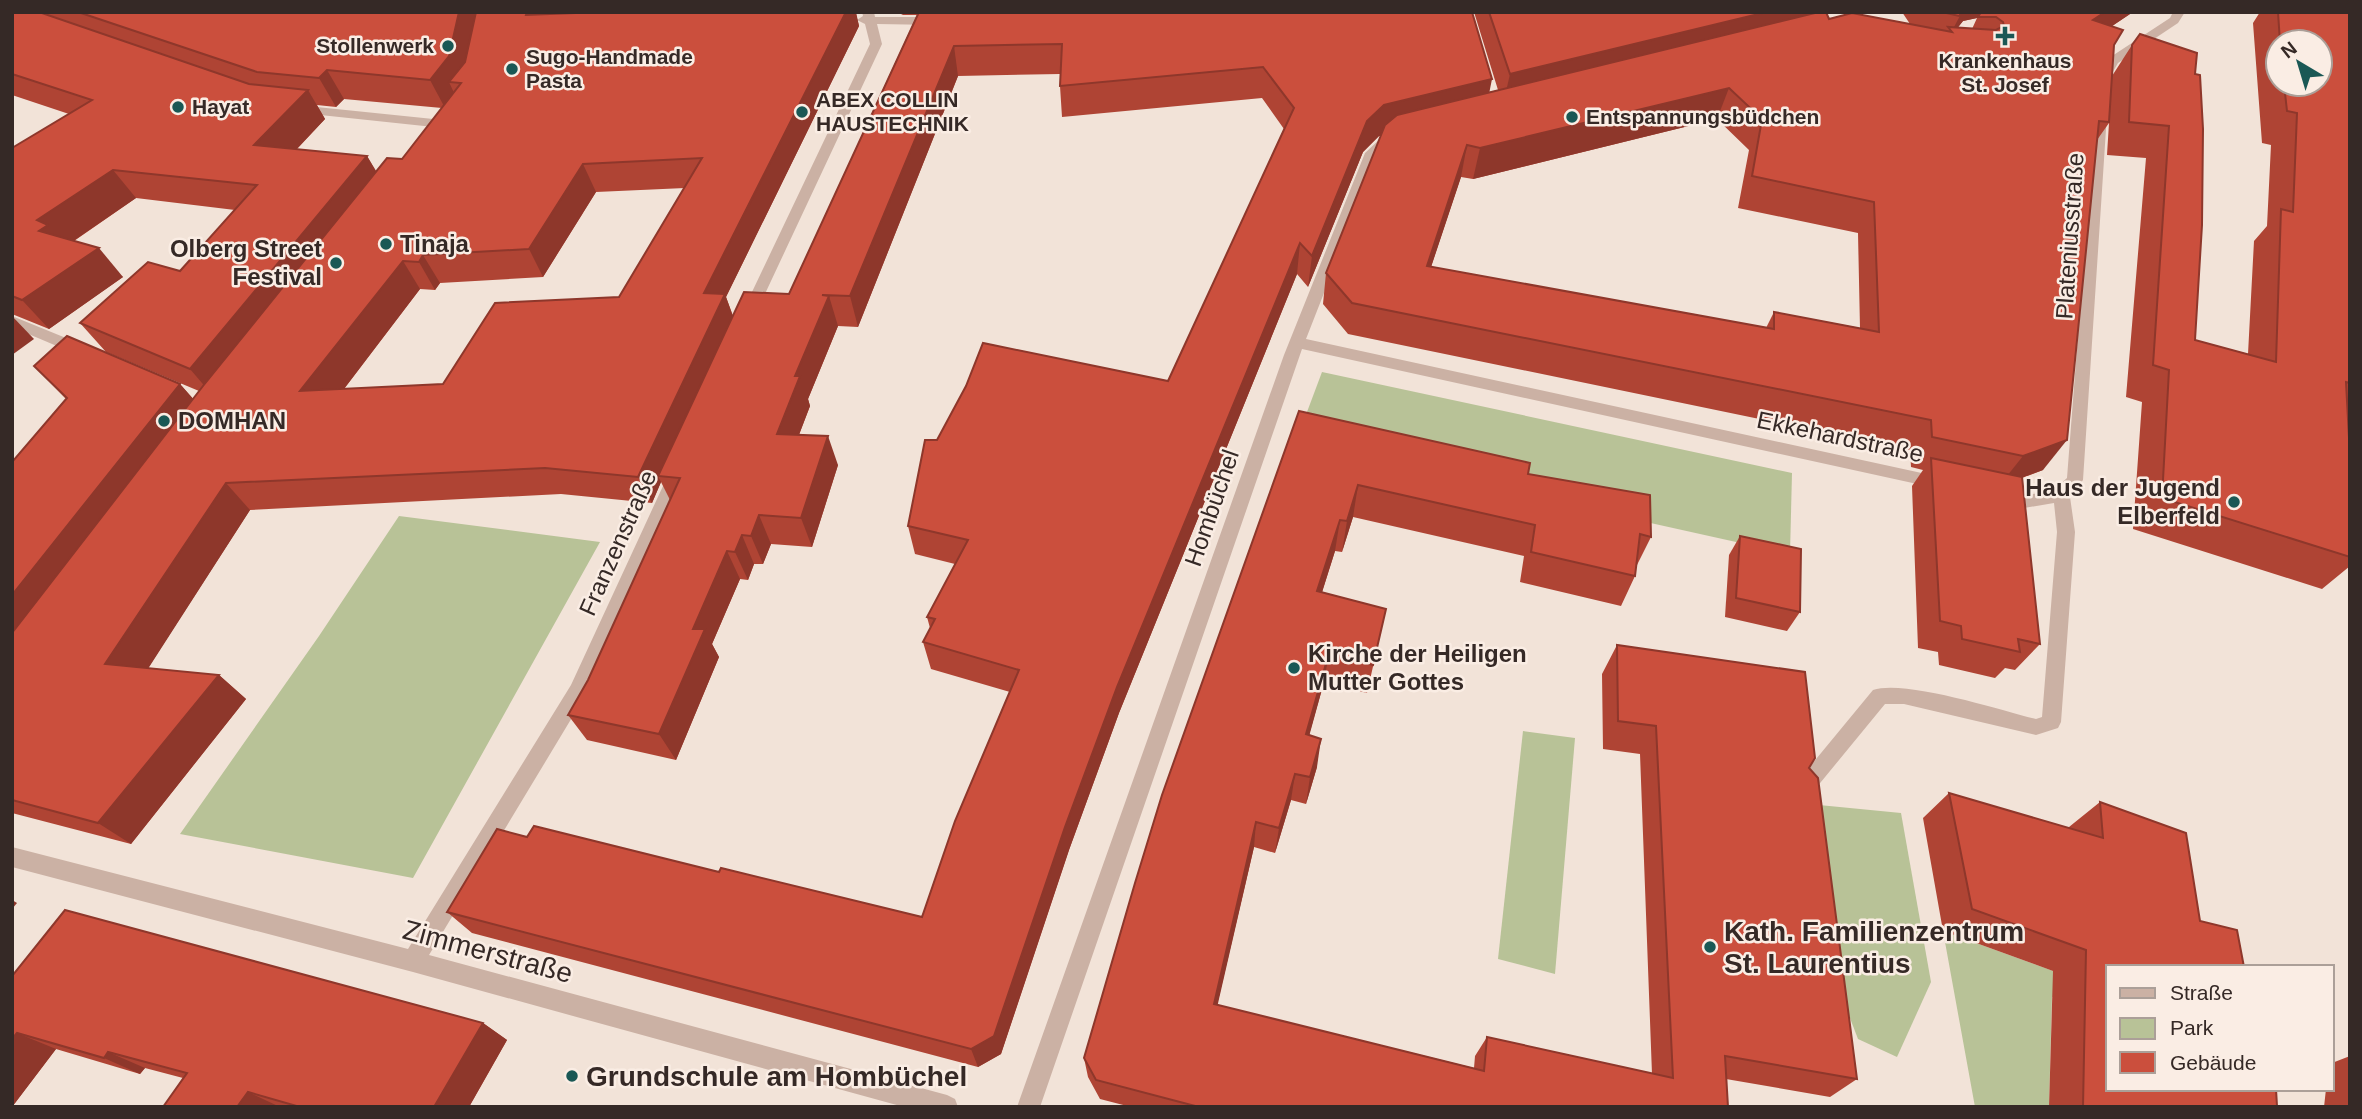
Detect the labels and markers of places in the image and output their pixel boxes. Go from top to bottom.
marker: Krankenhaus St. Josef [1995,26,2015,46]
place label: Stollenwerk [316,34,434,57]
marker: Stollenwerk [440,38,456,54]
place label: Sugo-Handmade Pasta [526,45,693,92]
place label: Krankenhaus St. Josef [1938,49,2072,96]
marker: Sugo-Handmade Pasta [504,61,520,77]
place label: ABEX COLLIN HAUSTECHNIK [816,88,969,135]
place label: Hayat [192,95,249,118]
marker: Hayat [170,99,186,115]
marker: ABEX COLLIN HAUSTECHNIK [794,104,810,120]
place label: Entspannungsbüdchen [1586,105,1819,128]
marker: Entspannungsbüdchen [1564,109,1580,125]
place label: Tinaja [400,230,470,257]
place label: Olberg Street Festival [170,235,322,290]
marker: Tinaja [378,236,394,252]
marker: Olberg Street Festival [328,255,344,271]
place label: DOMHAN [178,407,286,434]
marker: DOMHAN [156,413,172,429]
place label: Haus der Jugend Elberfeld [2025,474,2220,529]
marker: Haus der Jugend Elberfeld [2226,494,2242,510]
place label: Kirche der Heiligen Mutter Gottes [1308,640,1527,695]
marker: Kirche der Heiligen Mutter Gottes [1286,660,1302,676]
place label: Kath. Familienzentrum St. Laurentius [1724,916,2024,979]
marker: Kath. Familienzentrum St. Laurentius [1702,939,1718,955]
place label: Grundschule am Hombüchel [586,1061,967,1092]
marker: Grundschule am Hombüchel [564,1068,580,1084]

